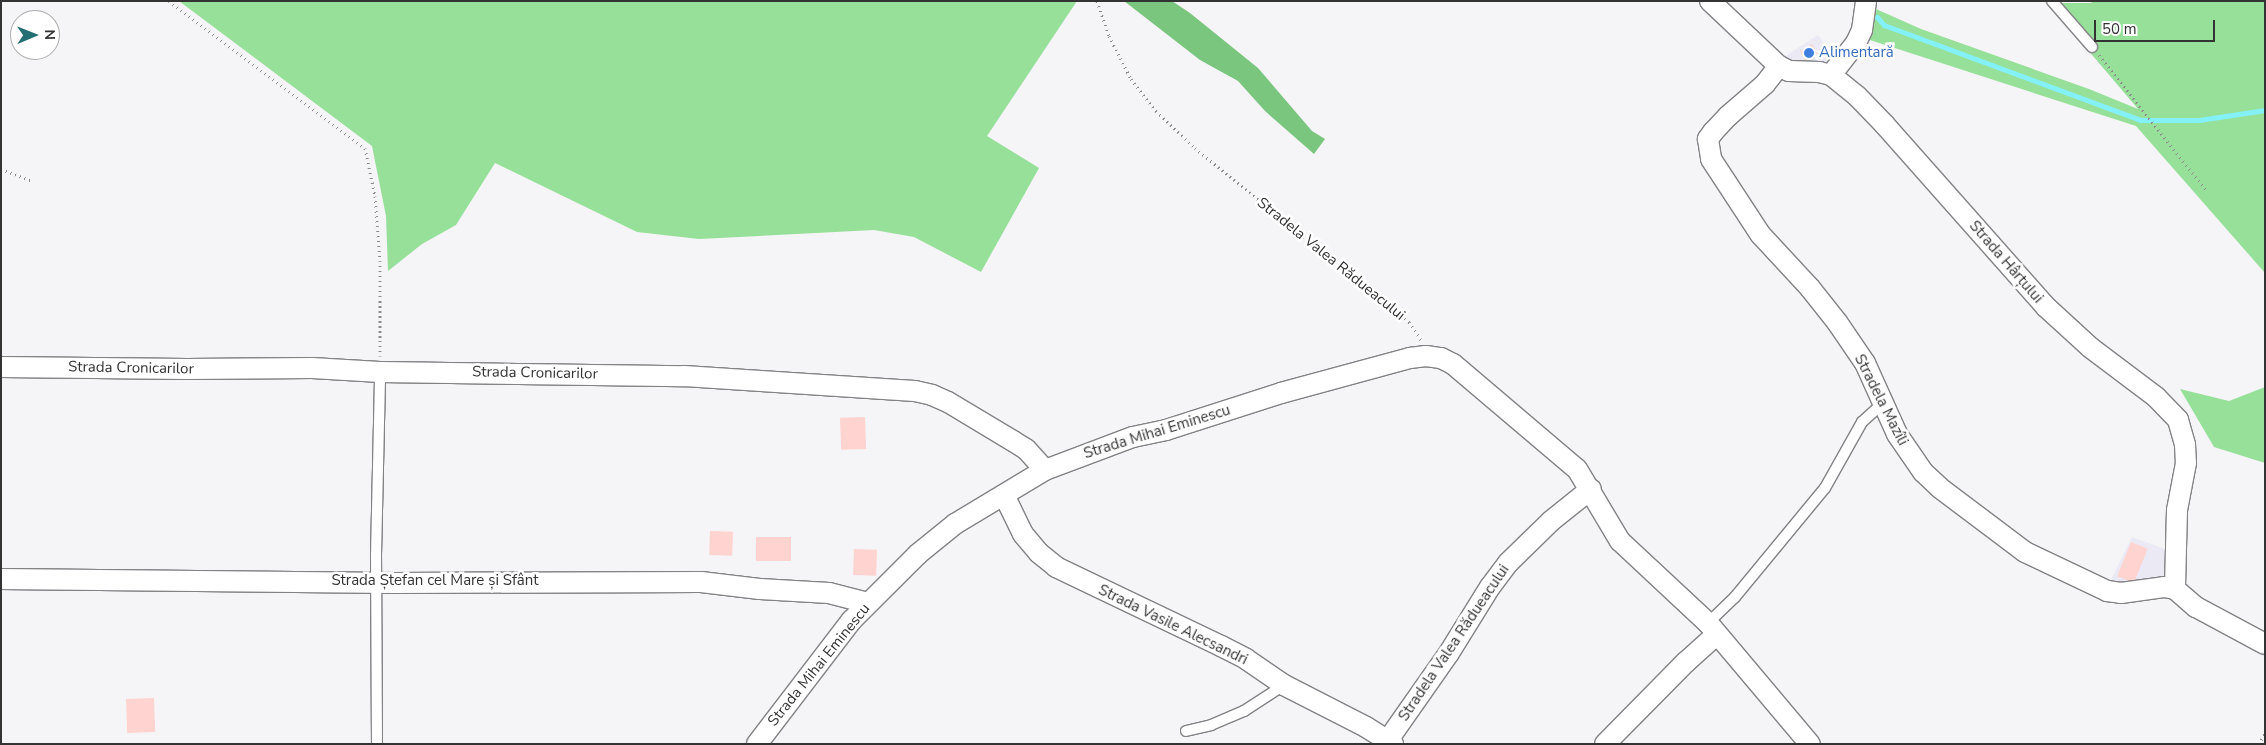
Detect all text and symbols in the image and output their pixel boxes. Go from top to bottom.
north arrow [10,10,60,60]
scale bar [2096,10,2217,42]
text: 50 m [2102,19,2137,39]
text: N [40,29,59,40]
place label: Alimentară [1819,44,1894,62]
marker: Alimentară [1803,47,1815,59]
street label: Stradela Valea Rădueacului [1253,194,1409,324]
street label: Strada Hârțului [1965,217,2047,307]
street label: Stradela Mazîli [1850,351,1912,449]
street label: Strada Cronicarilor [68,358,194,378]
street label: Strada Cronicarilor [472,363,598,383]
street label: Strada Mihai Eminescu [1081,401,1233,463]
street label: Stradela Valea Rădueacului [1395,561,1513,725]
street label: Strada Ștefan cel Mare și Sfânt [331,572,539,590]
street label: Strada Vasile Alecsandri [1095,581,1251,669]
street label: Strada Mihai Eminescu [764,600,874,730]

